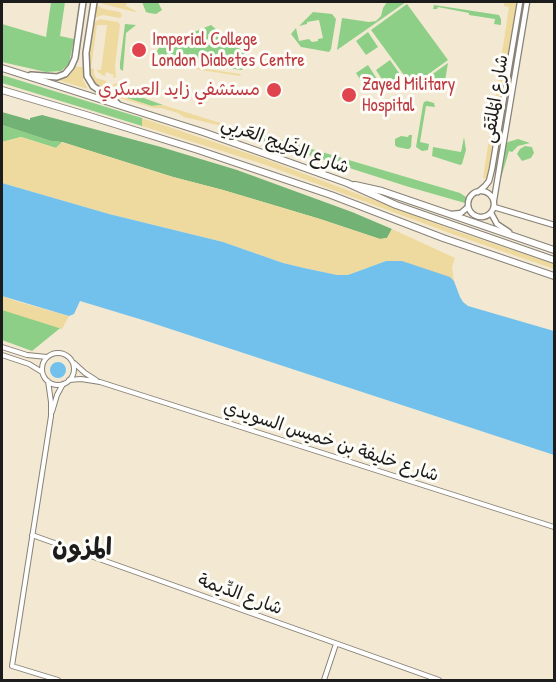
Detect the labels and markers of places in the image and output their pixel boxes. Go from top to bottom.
place label: Imperial College London Diabetes Centre [152,29,305,72]
marker: Imperial College London Diabetes Centre [130,41,148,59]
place label: Zayed Military Hospital [362,74,455,116]
place label: مستشفي زايد العسكري [98,79,260,101]
marker: مستشفي زايد العسكري [265,81,283,99]
marker: Zayed Military Hospital [340,86,358,104]

